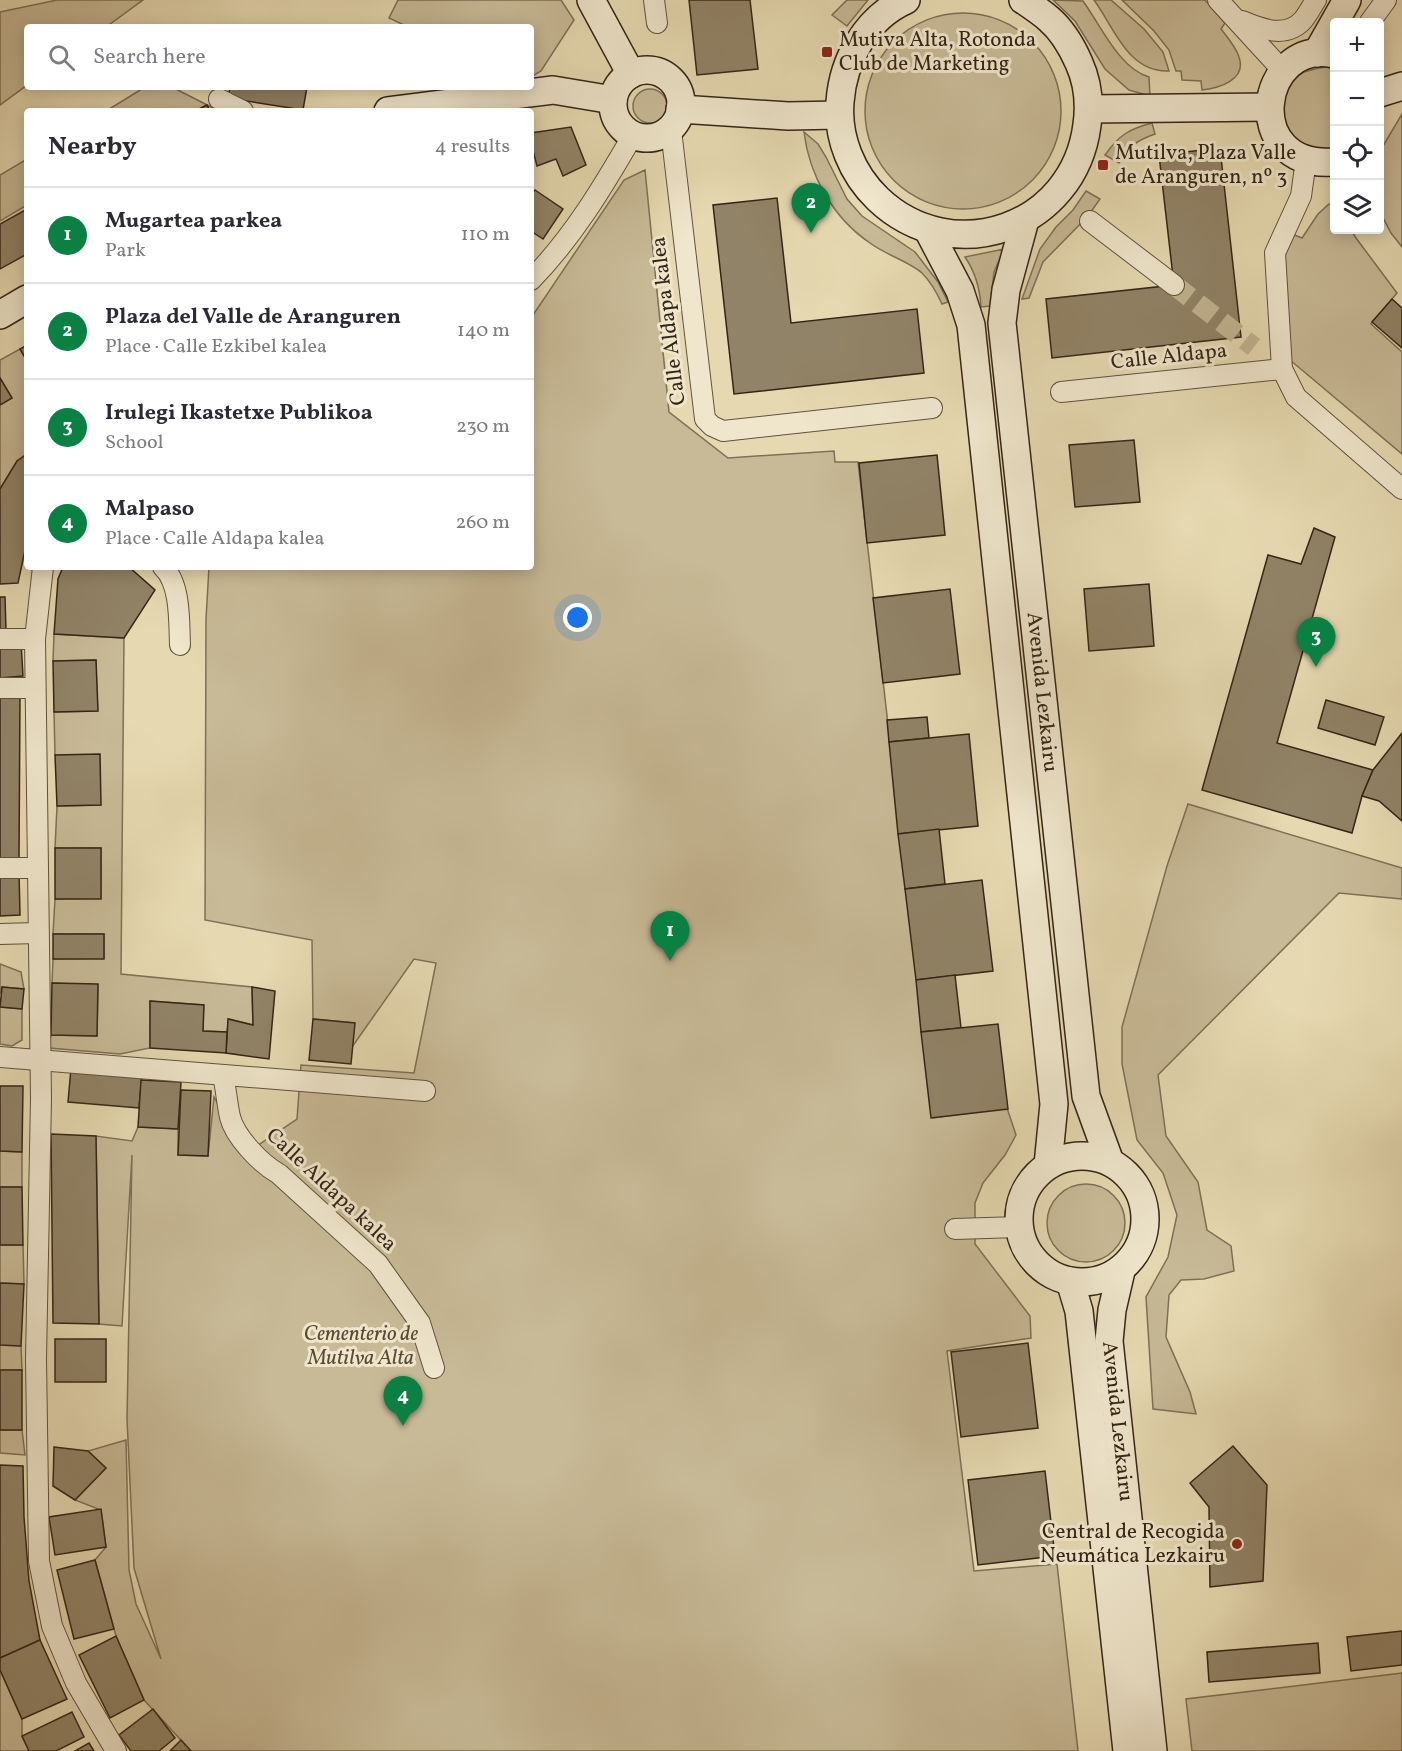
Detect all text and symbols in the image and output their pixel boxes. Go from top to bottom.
map controls [1330,18,1384,234]
button: + [1330,18,1384,72]
search box [24,24,534,90]
place label: Mutiva Alta, Rotonda Club de Marketing [839,26,1036,79]
icon: search [45,41,78,74]
text: Search here [93,42,206,73]
marker: Mutiva Alta, Rotonda Club de Marketing [820,45,834,59]
button: − [1330,72,1384,126]
button: locate [1330,126,1384,180]
text: Nearby [48,129,137,165]
text: 4 results [435,133,510,161]
place label: Mutilva, Plaza Valle de Aranguren, nº 3 [1115,139,1296,192]
marker: Mutilva, Plaza Valle de Aranguren, nº 3 [1096,158,1110,172]
button: layers [1330,180,1384,234]
pin: 2 [792,184,830,233]
text: Mugartea parkea [105,206,282,237]
text: 1 [63,221,72,249]
text: 110 m [461,221,510,249]
street label: Calle Aldapa kalea [644,235,694,407]
text: Park [105,237,146,265]
text: Plaza del Valle de Aranguren [105,302,401,333]
text: 2 [62,317,73,345]
text: 140 m [457,317,510,345]
text: Place · Calle Ezkibel kalea [105,333,327,361]
street label: Calle Aldapa [1109,336,1229,378]
text: Irulegi Ikastetxe Publikoa [105,398,373,429]
text: 3 [62,413,73,441]
text: 230 m [456,413,510,441]
text: School [105,429,163,457]
text: Malpaso [105,494,194,525]
text: 4 [61,509,74,537]
text: 260 m [455,509,510,537]
text: Place · Calle Aldapa kalea [105,525,324,553]
your location [563,603,592,632]
street label: Avenida Lezkairu [1019,610,1065,774]
pin: 3 [1296,618,1336,667]
pin: 1 [650,912,690,961]
street label: Calle Aldapa kalea [259,1122,403,1258]
park label: Cementerio de Mutilva Alta [304,1320,418,1373]
street label: Avenida Lezkairu [1095,1340,1141,1503]
pin: 4 [384,1376,422,1426]
place label: Central de Recogida Neumática Lezkairu [1040,1518,1225,1571]
marker: Central de Recogida Neumática Lezkairu [1230,1537,1244,1551]

